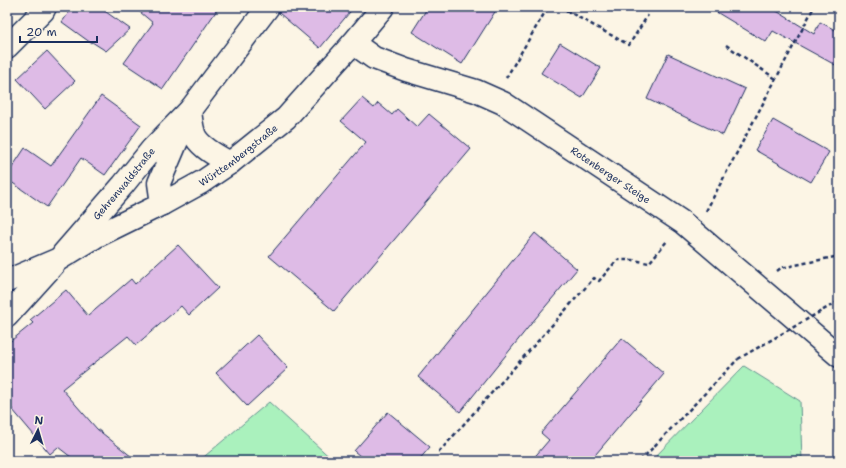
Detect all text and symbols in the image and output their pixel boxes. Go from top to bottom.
scale bar [20,18,97,44]
text: 20 m [26,24,57,40]
street label: Württembergstraße [196,121,280,189]
street label: Rotenberger Steige [568,143,653,206]
street label: Gehrenwaldstraße [89,144,158,222]
north arrow [18,410,58,450]
text: N [34,413,44,428]

